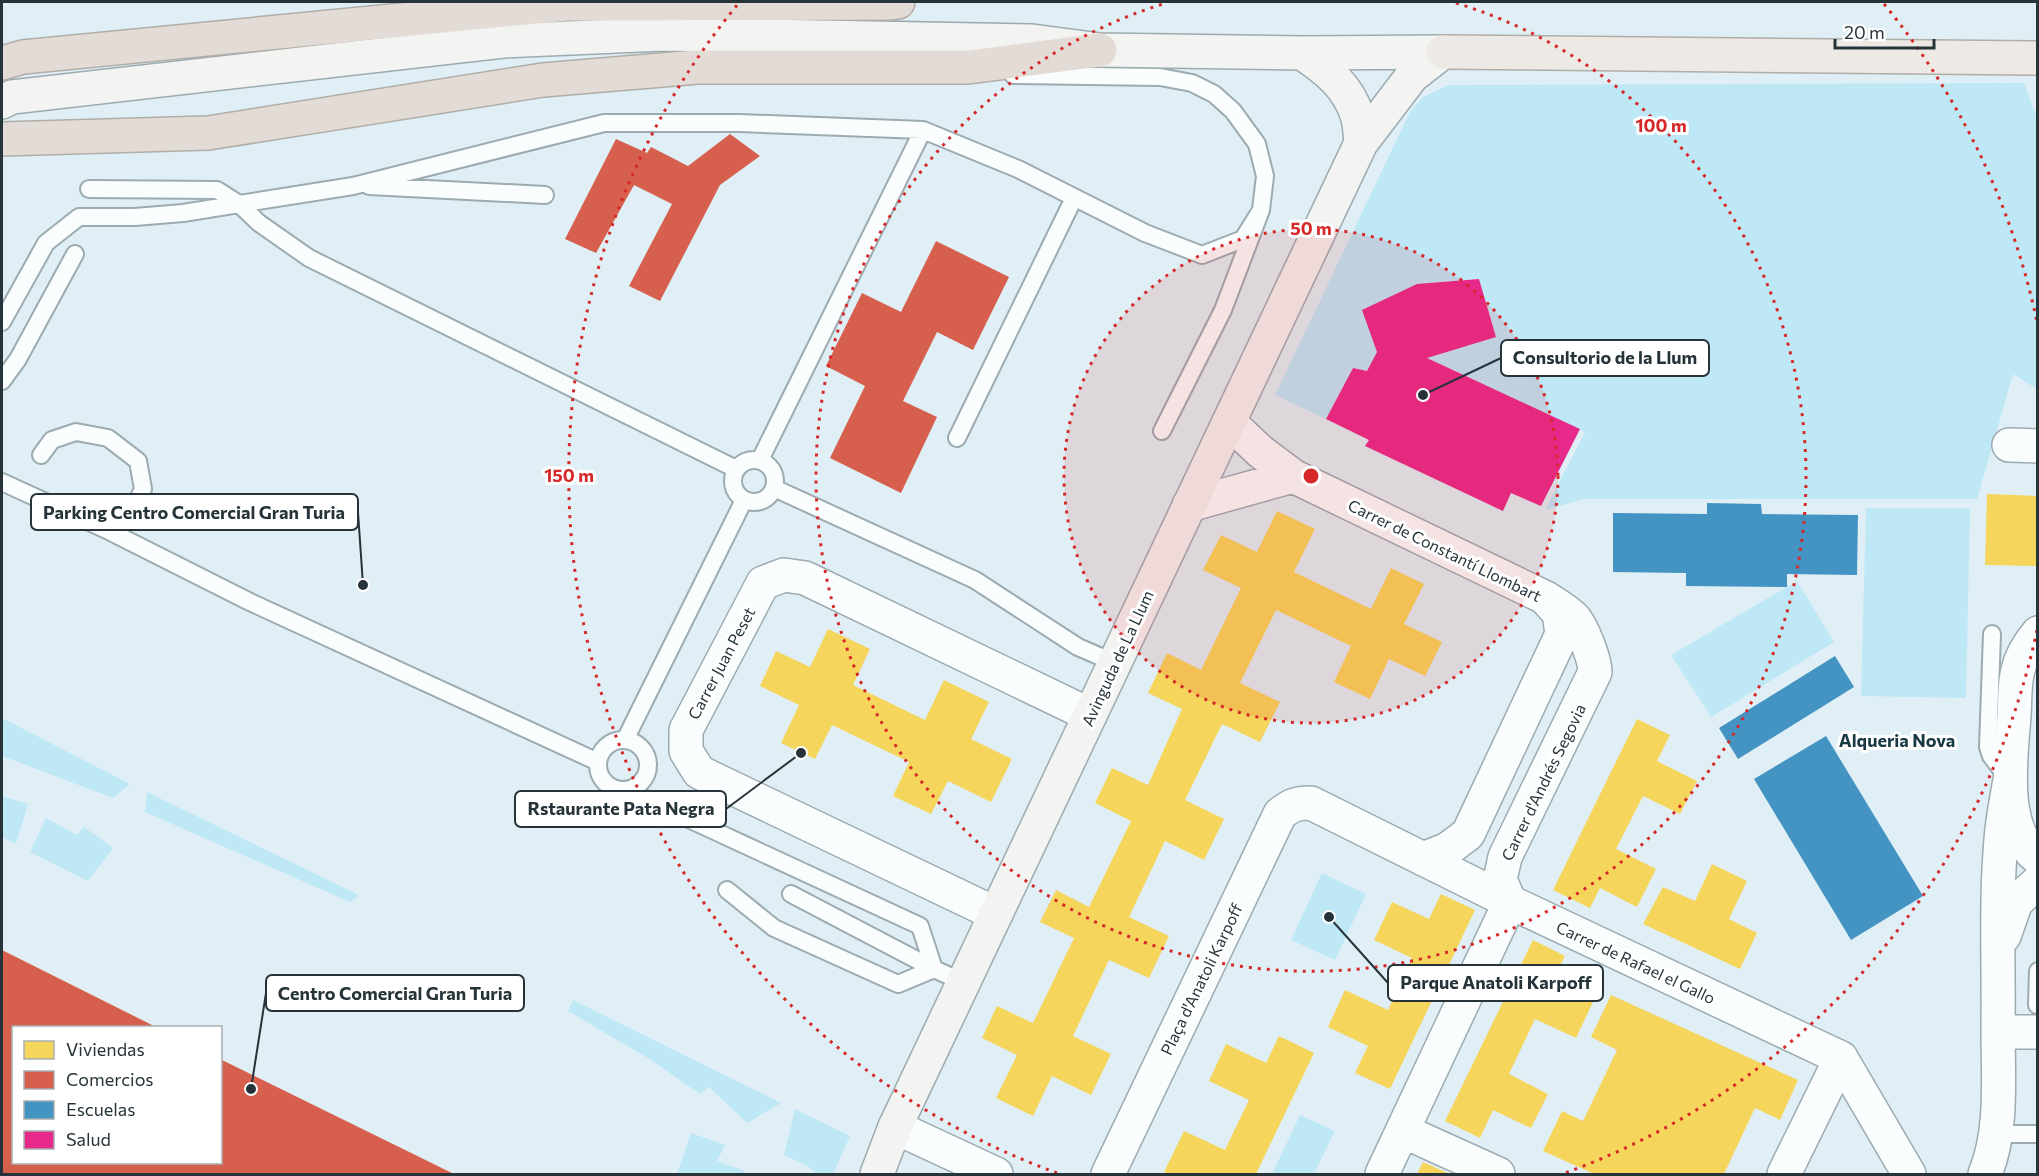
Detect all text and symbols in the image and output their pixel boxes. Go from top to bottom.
scale bar [1835,12,1934,50]
text: 20 m [1844,21,1885,43]
text: 100 m [1635,114,1687,136]
text: 50 m [1290,217,1332,239]
callout: Consultorio de la Llum [1501,340,1709,376]
text: Consultorio de la Llum [1513,346,1697,368]
text: 150 m [544,464,594,486]
centre of rings [1301,466,1321,486]
callout: Parking Centro Comercial Gran Turia [31,494,358,530]
street label: Carrer de Constantí Llombart [1345,495,1545,605]
text: Parking Centro Comercial Gran Turia [43,501,345,523]
street label: Avinguda de La Llum [1077,587,1157,729]
street label: Carrer Juan Peset [683,603,759,722]
street label: Carrer d'Andrés Segovia [1497,701,1589,863]
district label: Alqueria Nova [1839,729,1955,751]
callout: Rstaurante Pata Negra [515,791,726,827]
text: Rstaurante Pata Negra [528,797,714,819]
street label: Plaça d'Anatoli Karpoff [1156,900,1246,1058]
street label: Carrer de Rafael el Gallo [1554,917,1718,1007]
callout: Parque Anatoli Karpoff [1388,965,1603,1001]
text: Parque Anatoli Karpoff [1400,971,1593,993]
callout: Centro Comercial Gran Turia [266,975,524,1011]
text: Centro Comercial Gran Turia [278,982,512,1004]
legend [12,1026,222,1164]
text: Viviendas [66,1038,145,1060]
text: Comercios [66,1068,153,1090]
text: Escuelas [66,1098,135,1120]
text: Salud [66,1128,111,1150]

